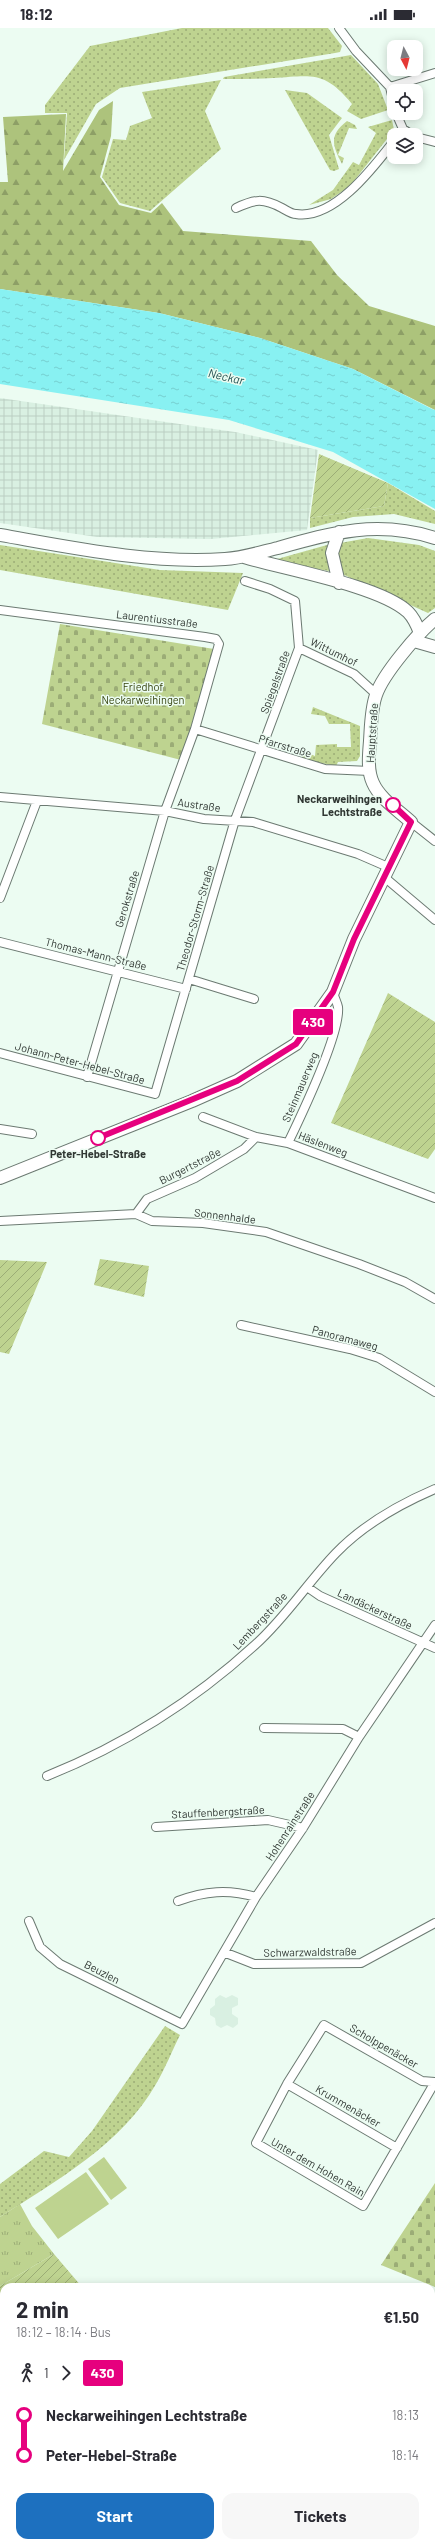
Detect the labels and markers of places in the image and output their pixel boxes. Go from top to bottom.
place label: Neckarweihingen Lechtstraße [297,792,382,818]
marker: Neckarweihingen Lechtstraße [385,797,401,813]
marker: Peter-Hebel-Straße [90,1130,106,1146]
place label: Peter-Hebel-Straße [50,1147,146,1160]

